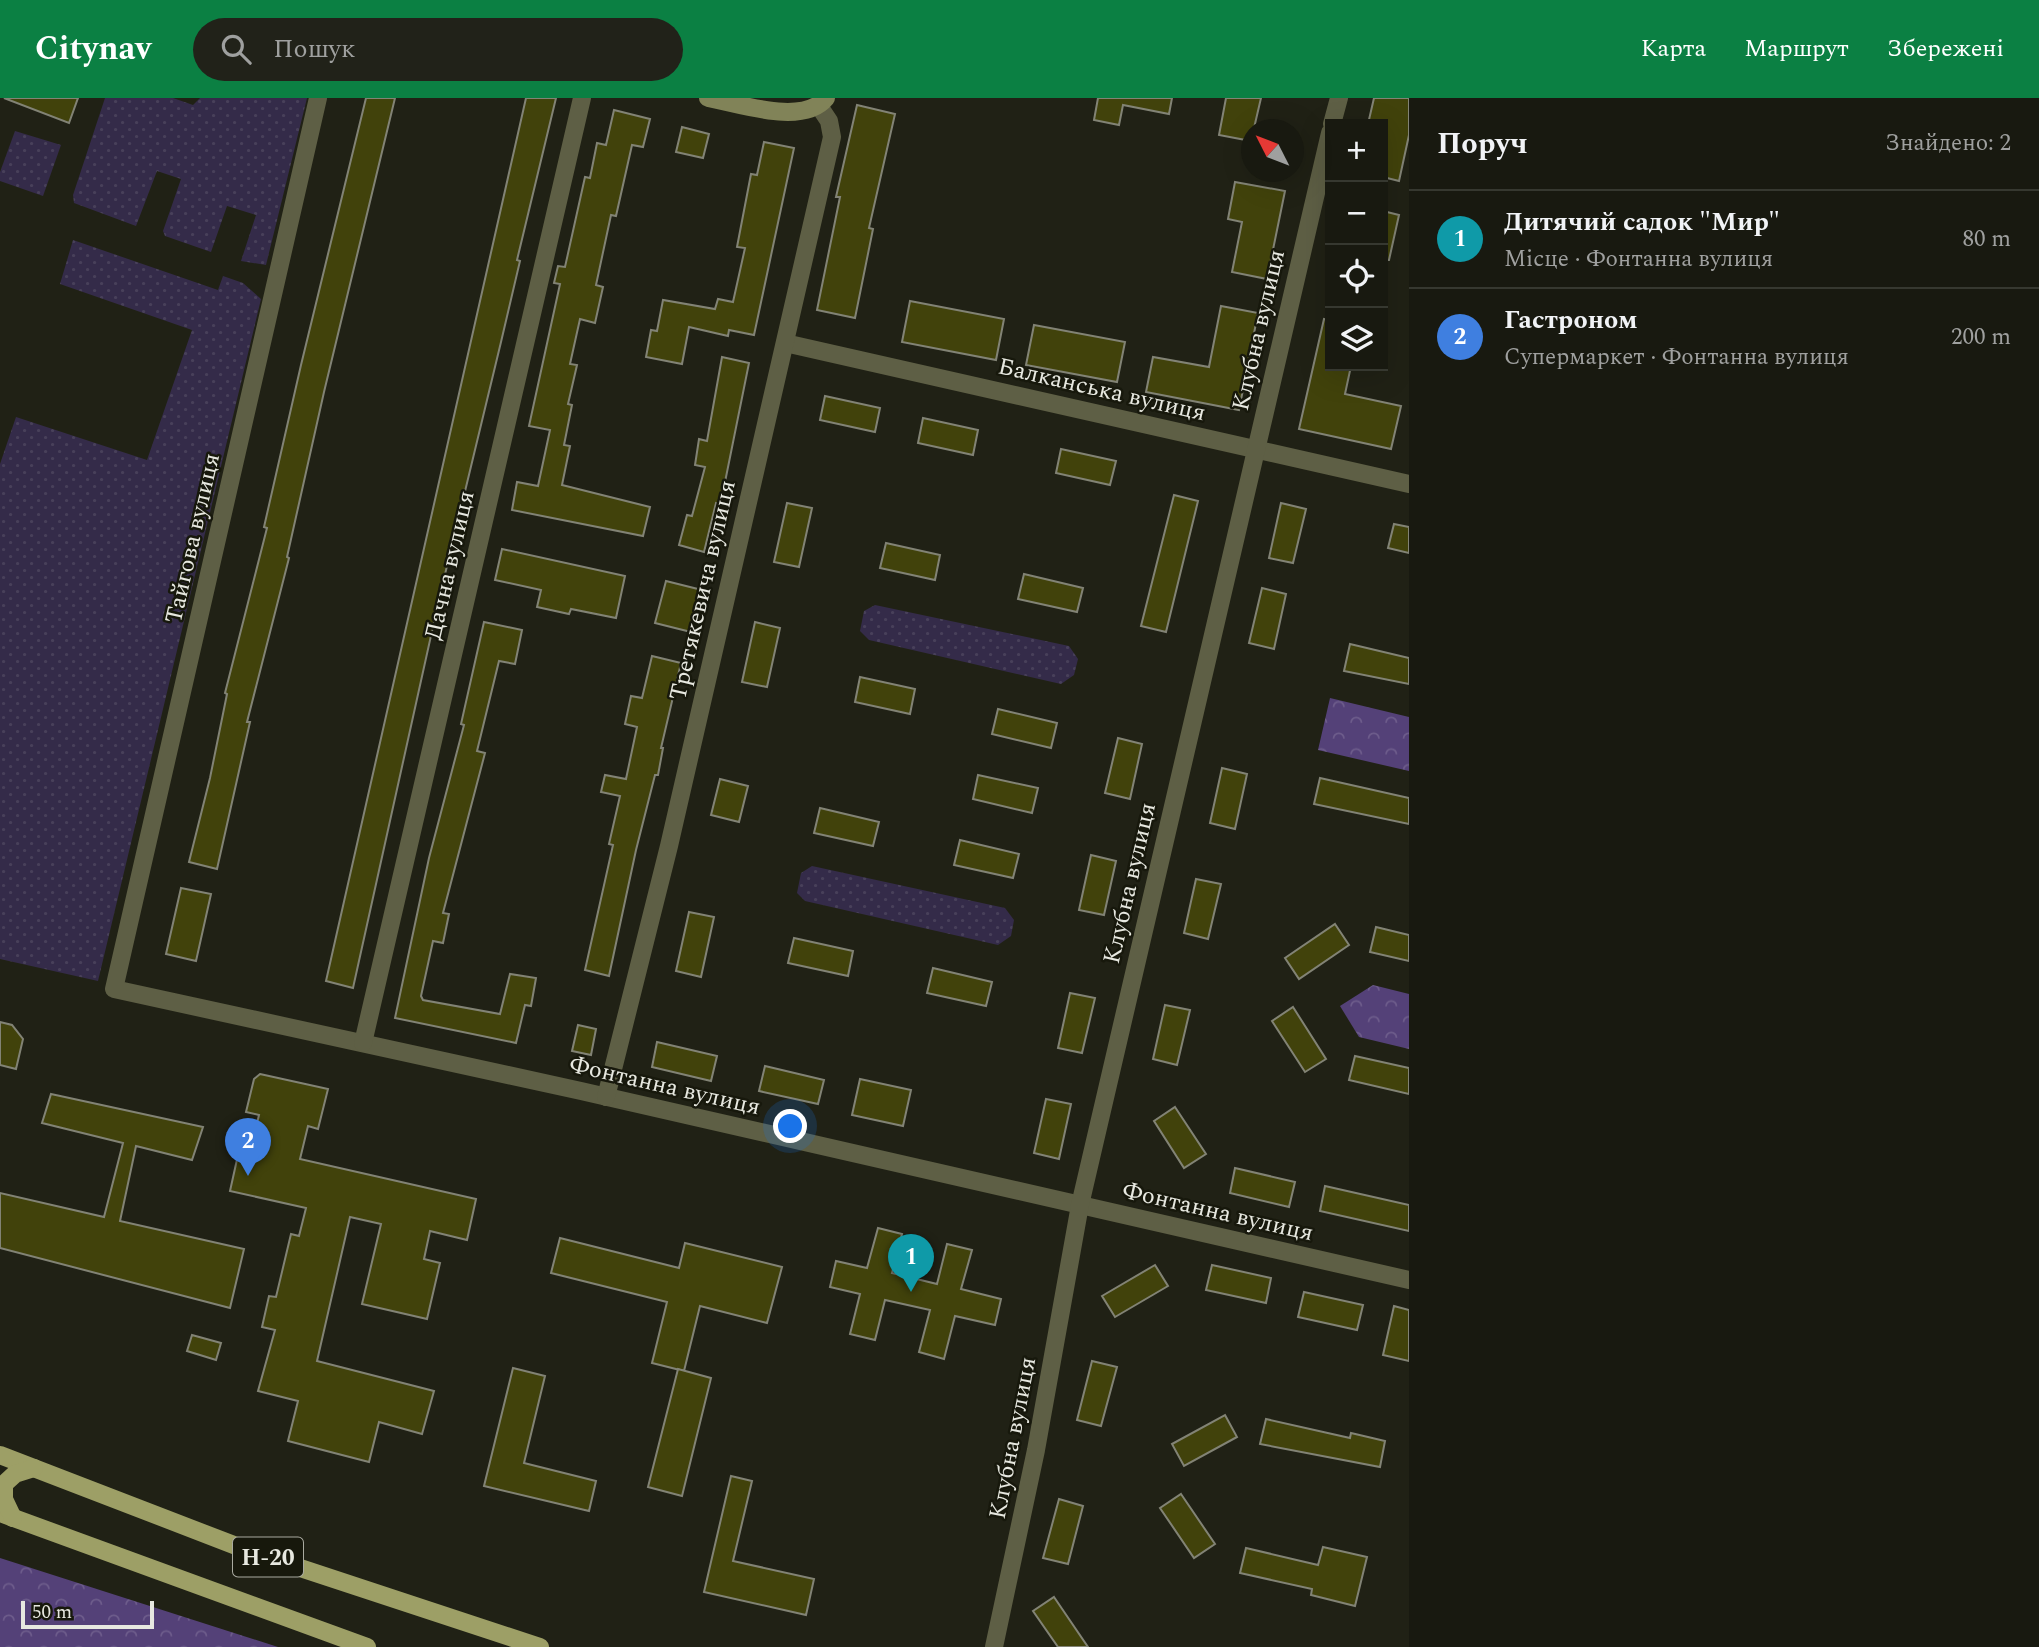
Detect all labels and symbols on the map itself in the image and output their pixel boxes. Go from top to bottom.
north arrow [1241,119,1304,182]
street label: Клубна вулиця [1223,246,1295,414]
street label: Балканська вулиця [994,349,1209,431]
street label: Тайгова вулиця [156,450,230,627]
street label: Третякевича вулиця [660,477,746,704]
street label: Дачна вулиця [415,487,485,643]
street label: Клубна вулиця [1094,799,1166,967]
street label: Фонтанна вулиця [566,1046,764,1125]
your location [773,1109,807,1143]
pin: 2 [225,1118,271,1176]
street label: Фонтанна вулиця [1119,1172,1317,1251]
pin: 1 [888,1234,934,1292]
street label: Клубна вулиця [980,1354,1046,1522]
road number: Н-20 [233,1538,303,1576]
scale bar [21,1598,154,1630]

